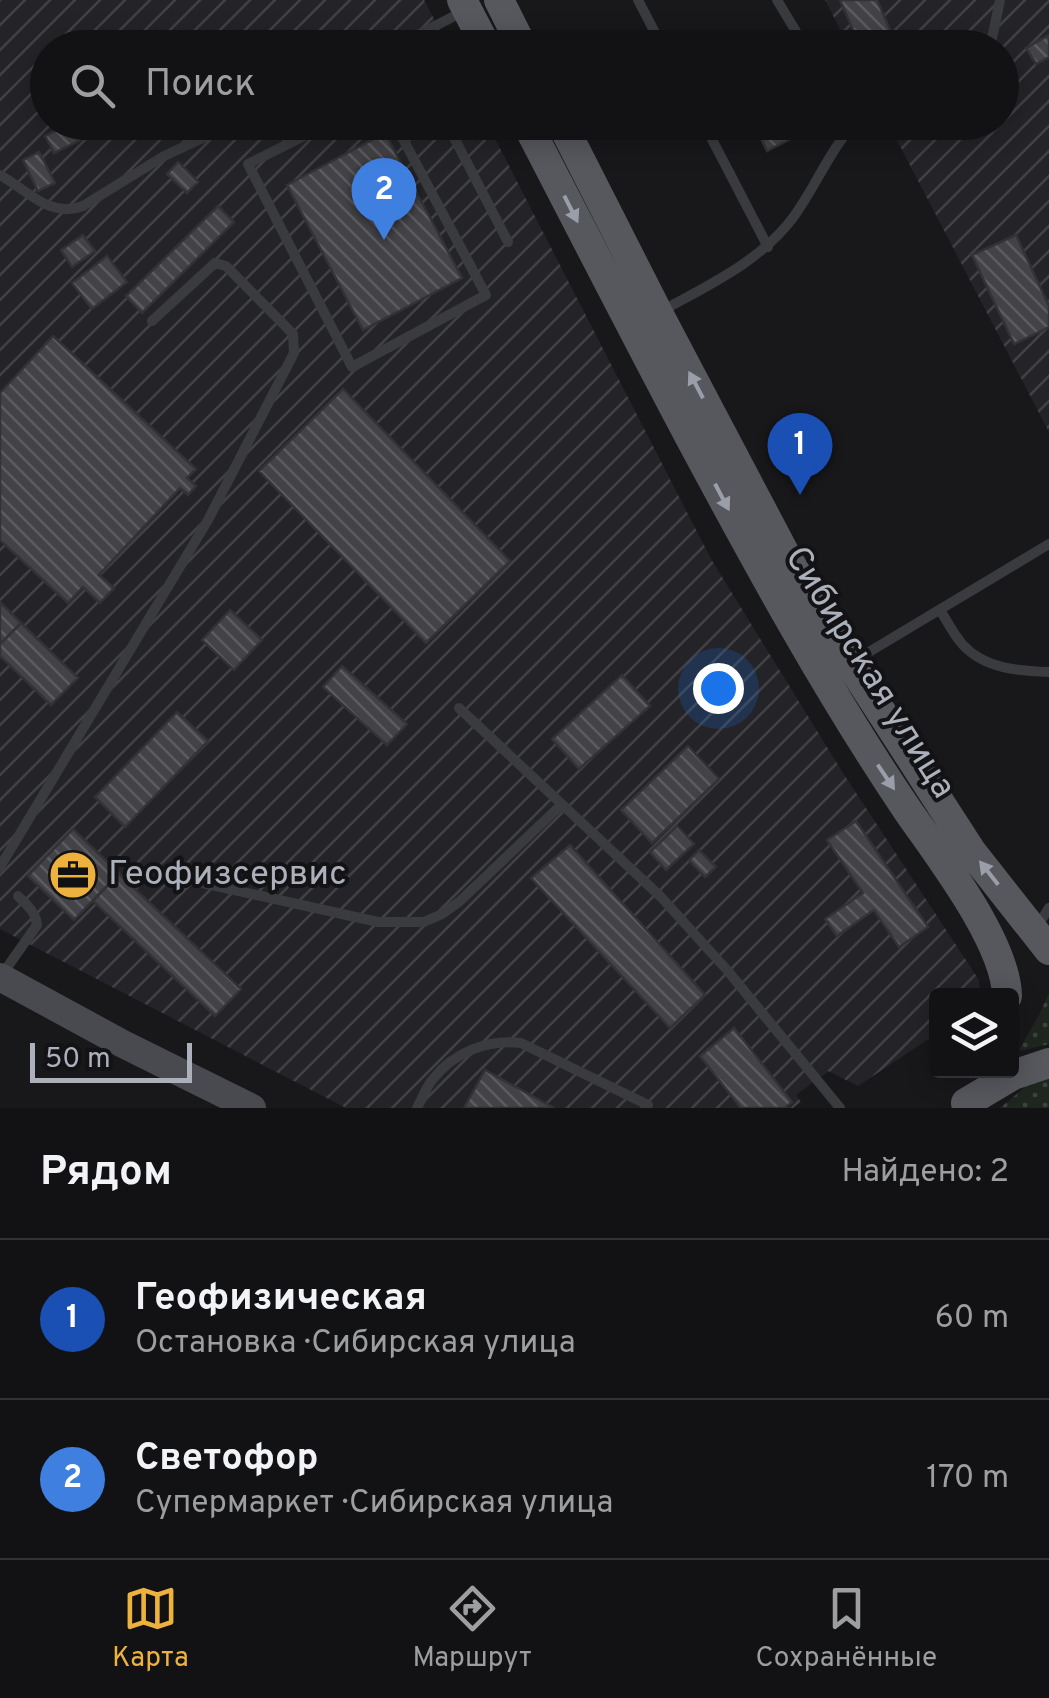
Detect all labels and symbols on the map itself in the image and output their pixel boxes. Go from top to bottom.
pin: 2 [352,158,416,240]
one-way arrow [562,195,579,224]
one-way arrow [688,370,705,399]
pin: 1 [768,412,832,495]
one-way arrow [713,482,730,511]
street label: Сибирская улица [774,539,964,807]
your location [693,663,744,714]
one-way arrow [876,764,894,791]
office icon: Геофизсервис [47,849,99,901]
place label: Геофизсервис [108,853,347,897]
one-way arrow [979,860,1000,886]
scale bar [30,1038,192,1082]

